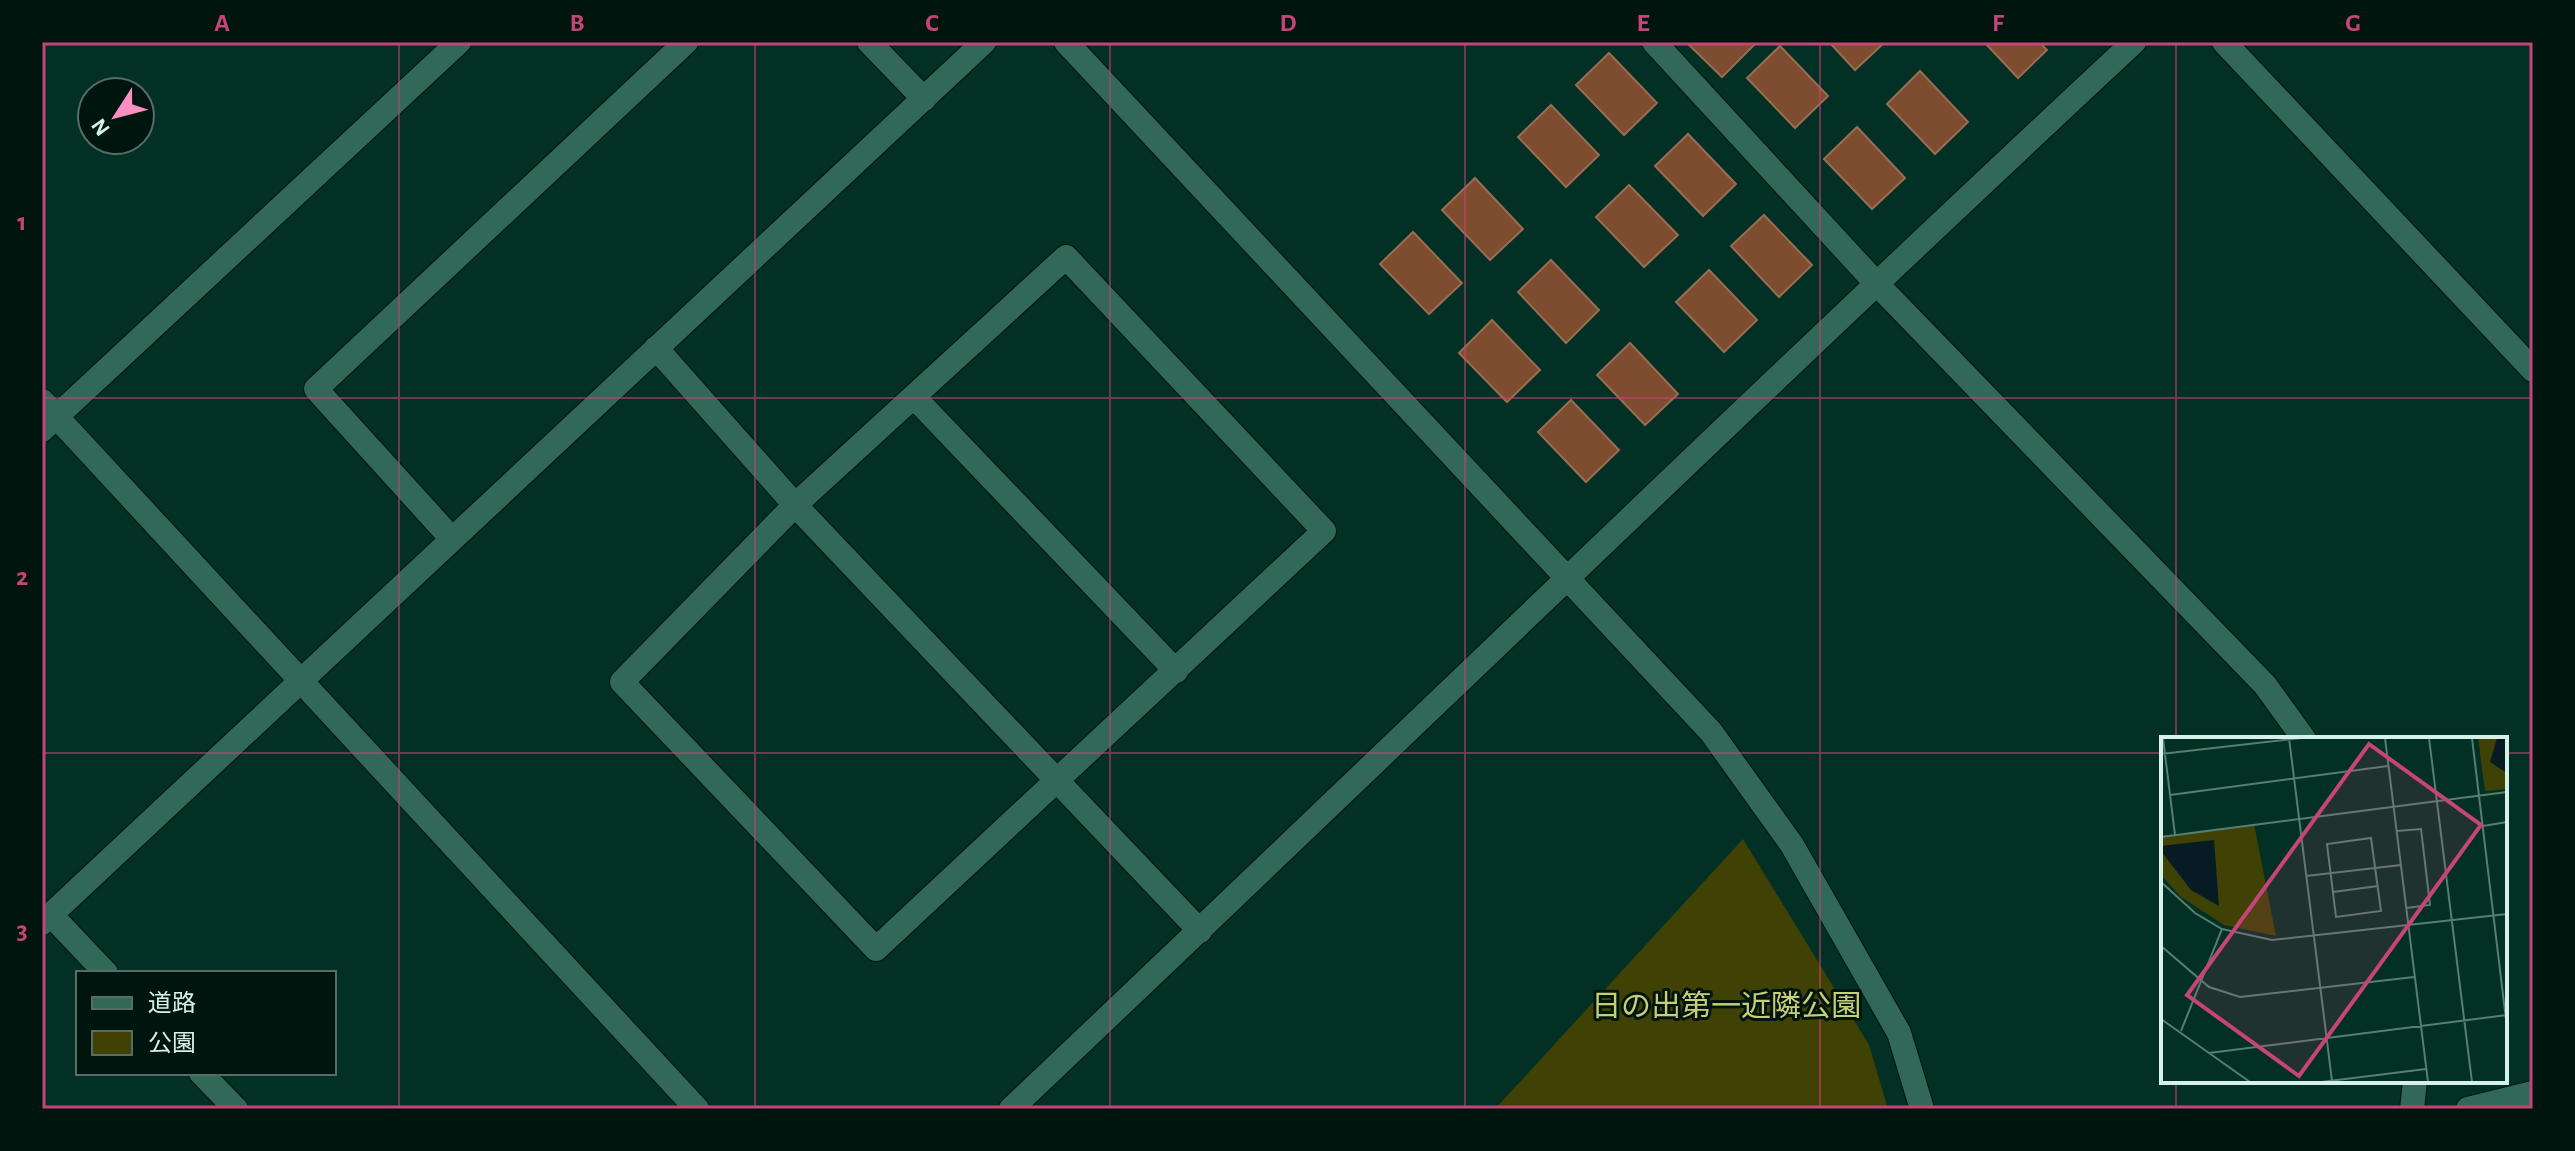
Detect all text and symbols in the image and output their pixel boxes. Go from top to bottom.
text: A [214,10,230,36]
text: B [569,10,585,36]
text: C [925,10,939,36]
text: D [1279,10,1297,36]
text: E [1636,10,1650,36]
text: F [1992,10,2005,36]
text: G [2345,10,2361,36]
north arrow [76,76,156,156]
text: N [87,115,114,140]
text: 1 [17,209,27,235]
text: 2 [16,564,28,590]
inset map [2161,737,2507,1083]
text: 3 [16,918,28,944]
legend [76,971,336,1075]
text: 道路 [148,990,196,1016]
park label: 日の出第一近隣公園 [1591,990,1861,1022]
text: 公園 [148,1031,196,1056]

